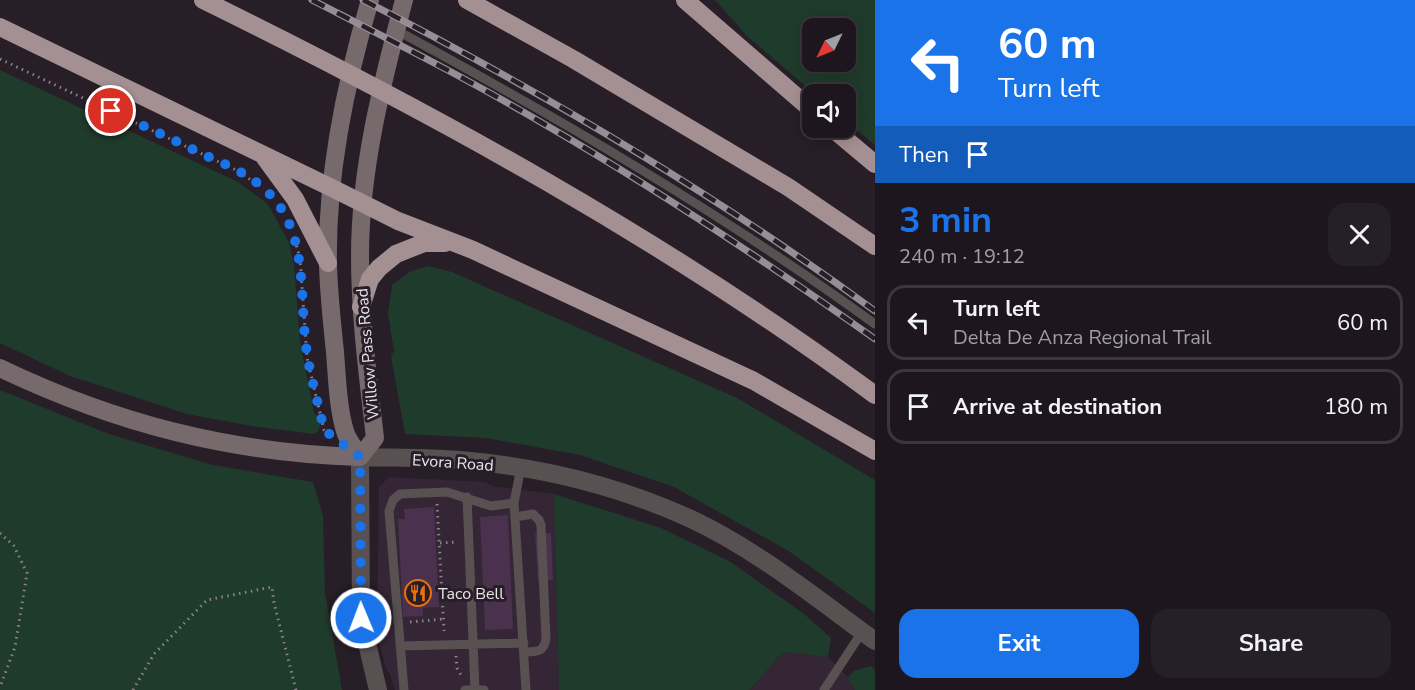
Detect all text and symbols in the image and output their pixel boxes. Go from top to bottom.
text: 60 m [998,16,1097,73]
north arrow [802,18,856,72]
map controls [802,18,856,138]
icon: left [899,24,977,102]
text: Turn left [998,70,1099,107]
button: sound [802,84,856,138]
pin [85,85,136,136]
icon: arrive [94,94,127,127]
icon: arrive [961,138,994,171]
text: Then [899,140,949,170]
text: 3 min [899,196,992,245]
button: close [1328,203,1391,266]
text: 240 m · 19:12 [899,243,1025,270]
street label: Willow Pass Road [351,287,385,421]
text: Turn left [953,294,1040,324]
icon: left [902,306,935,339]
text: 60 m [1337,308,1388,338]
text: Delta De Anza Regional Trail [953,324,1211,351]
icon: arrive [902,390,935,423]
text: Arrive at destination [953,392,1162,422]
text: 180 m [1324,392,1388,422]
street label: Evora Road [411,449,494,477]
restaurant icon: Taco Bell [403,578,433,608]
place label: Taco Bell [438,583,504,605]
position arrow [329,586,393,650]
button: Exit [899,609,1139,678]
button: Share [1151,609,1391,678]

